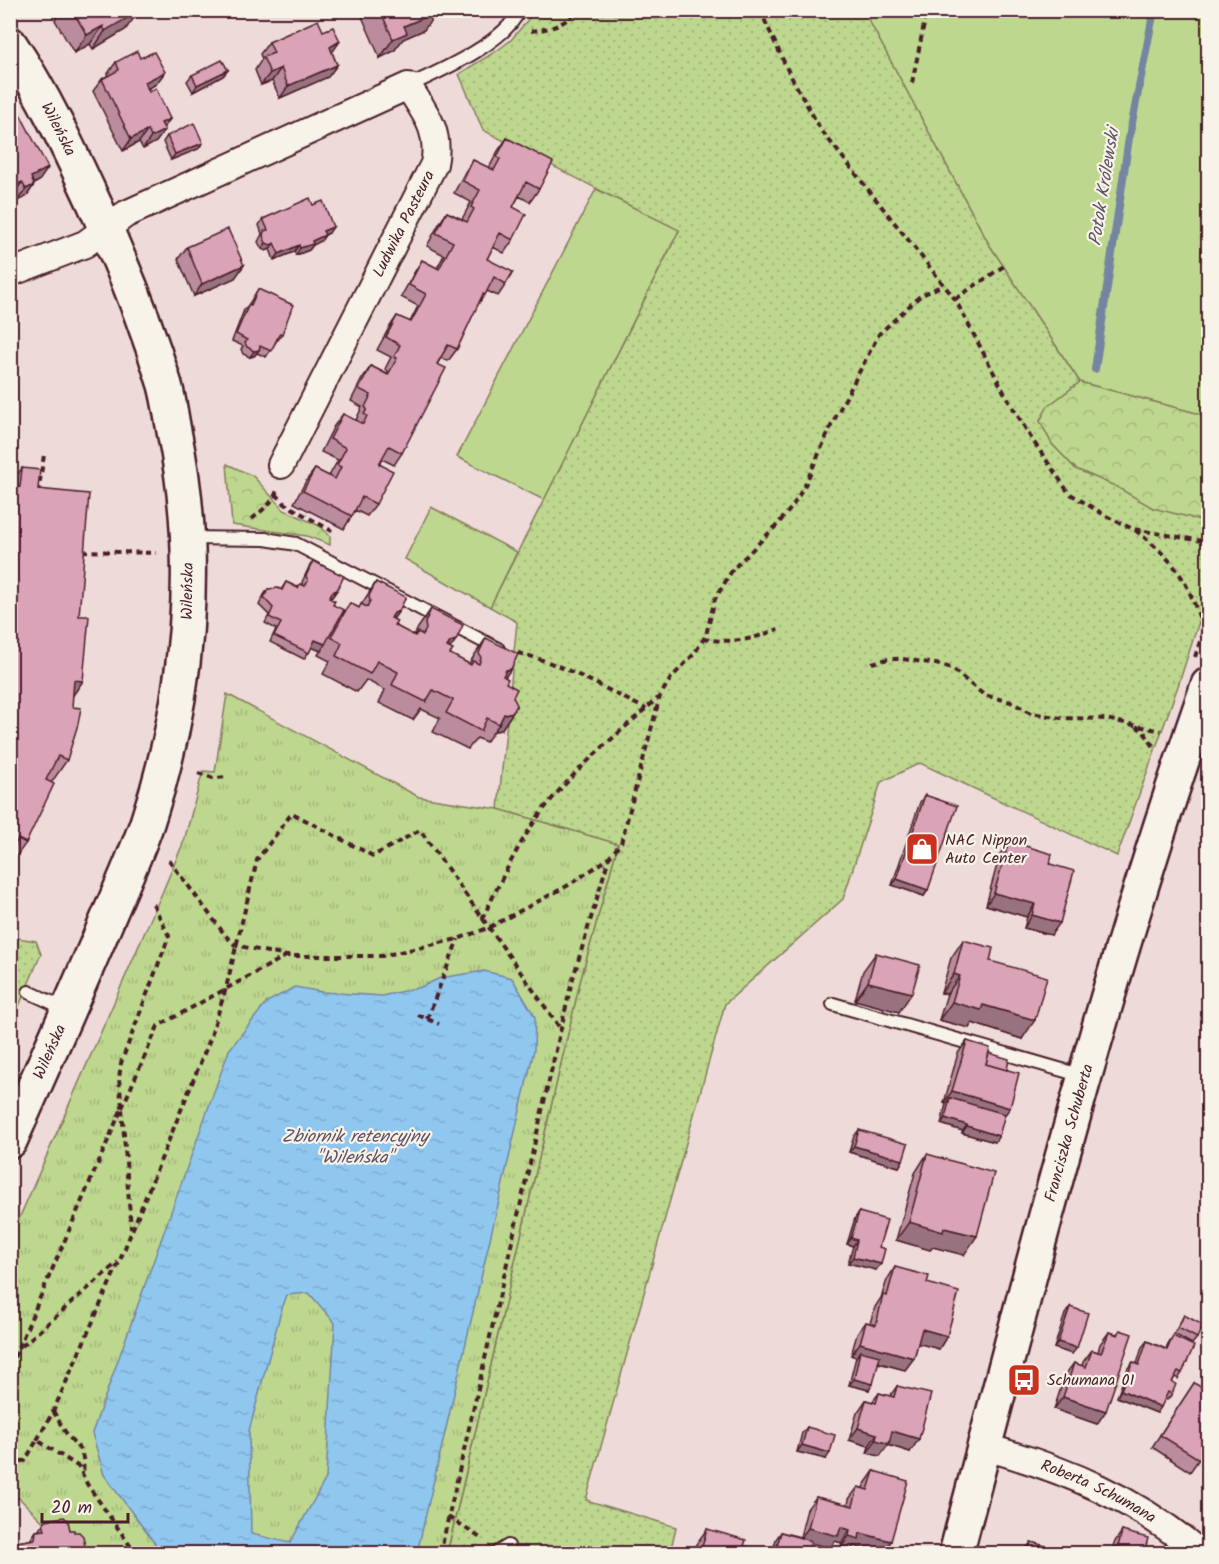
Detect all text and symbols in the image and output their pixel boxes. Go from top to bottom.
street label: Wileńska [34,97,83,160]
water label: Potok Królewski [1081,123,1129,248]
street label: Ludwika Pasteura [366,166,442,282]
street label: Wileńska [175,562,201,620]
place label: NAC Nippon Auto Center [945,828,1028,871]
shop icon: NAC Nippon Auto Center [904,831,940,867]
street label: Wileńska [27,1021,73,1083]
street label: Franciszka Schuberta [1038,1061,1100,1205]
water label: Zbiornik retencyjny "Wileńska" [282,1123,431,1173]
bus stop icon: Schumana 01 [1006,1362,1042,1398]
place label: Schumana 01 [1047,1368,1135,1393]
street label: Roberta Schumana [1037,1453,1161,1530]
scale bar [42,1486,128,1524]
text: 20 m [51,1494,92,1523]

